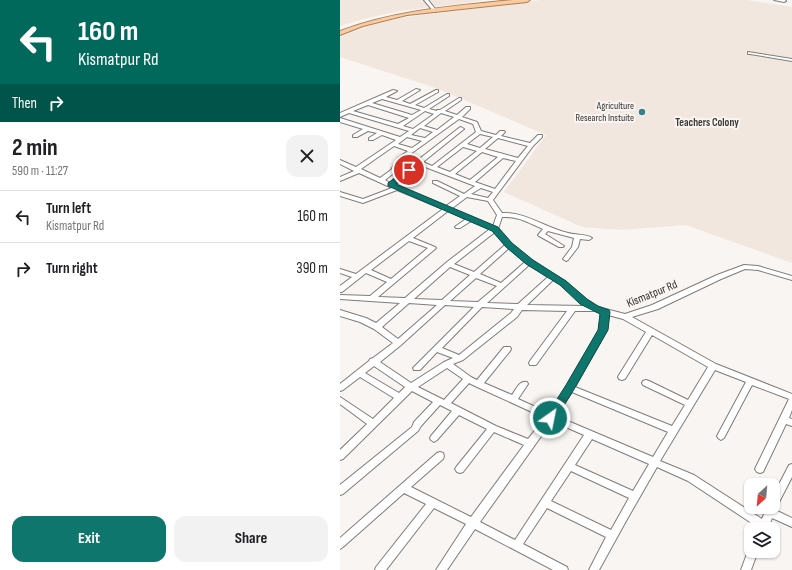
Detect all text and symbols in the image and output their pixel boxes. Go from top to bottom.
text: 160 m [78,15,138,48]
icon: left [12,16,64,68]
text: Kismatpur Rd [78,49,159,70]
icon: right [45,92,67,114]
text: Then [12,94,37,113]
place label: Agriculture Research Instuite [575,100,634,124]
marker: Agriculture Research Instuite [637,107,647,117]
district label: Teachers Colony [675,116,739,129]
text: 2 min [12,133,58,162]
button: close [286,135,328,177]
pin [392,153,426,187]
icon: arrive [398,159,420,181]
text: 590 m · 11:27 [12,163,68,179]
text: Turn left [46,199,91,218]
icon: left [12,206,34,228]
text: 160 m [297,207,328,226]
text: Kismatpur Rd [46,218,104,234]
icon: right [12,258,34,280]
text: Turn right [46,259,98,278]
text: 390 m [296,259,328,278]
street label: Kismatpur Rd [624,277,680,311]
position arrow [529,397,571,439]
north arrow [744,478,780,514]
map controls [744,478,780,558]
button: Exit [12,516,166,562]
button: Share [174,516,328,562]
button: layers [744,522,780,558]

